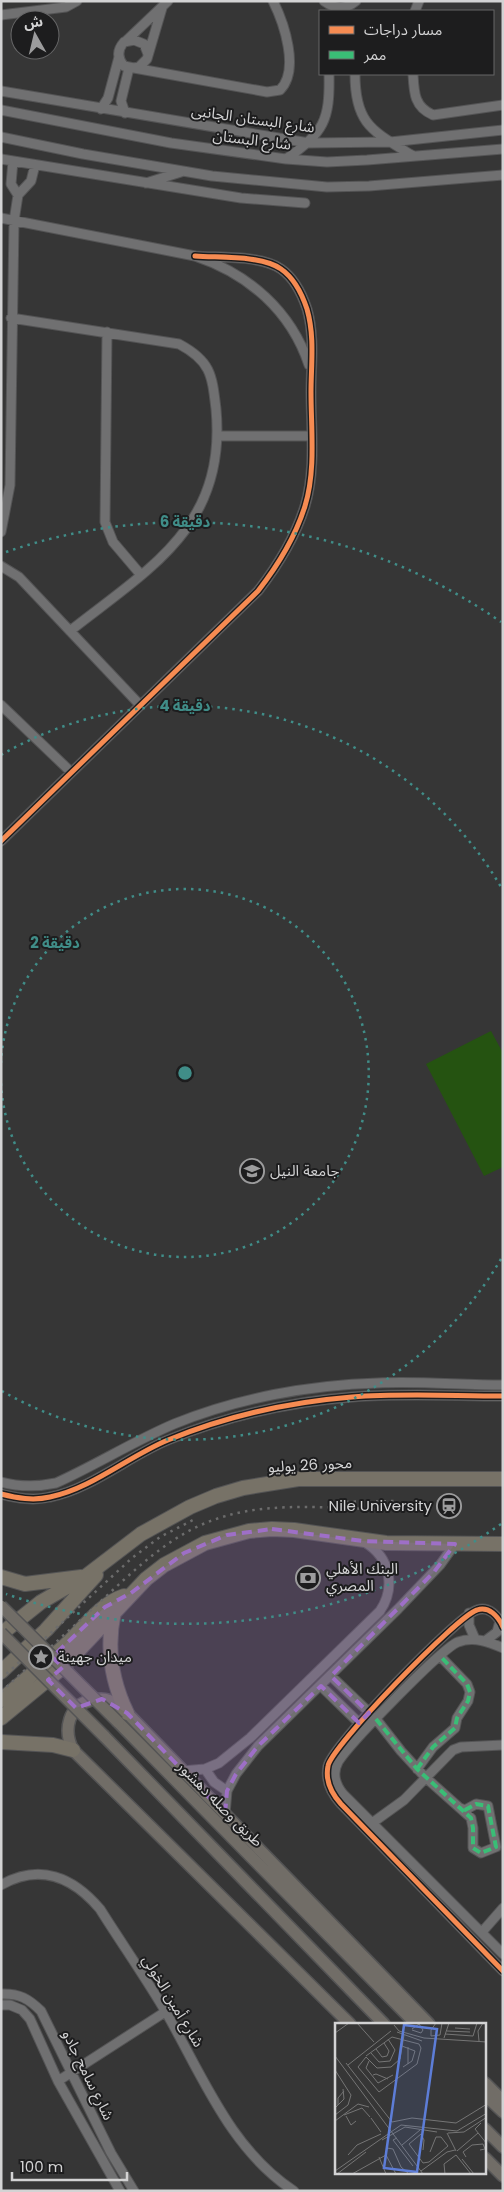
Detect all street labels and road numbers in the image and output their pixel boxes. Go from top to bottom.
street label: شارع البستان الجانبى [190,99,316,140]
street label: شارع البستان [211,124,293,157]
street label: محور 26 يوليو [267,1452,353,1477]
street label: طريق وصله دهشور [172,1755,268,1851]
street label: شارع أمين الخولي [136,1951,209,2052]
street label: شارع سامح جادو [56,2026,119,2125]

